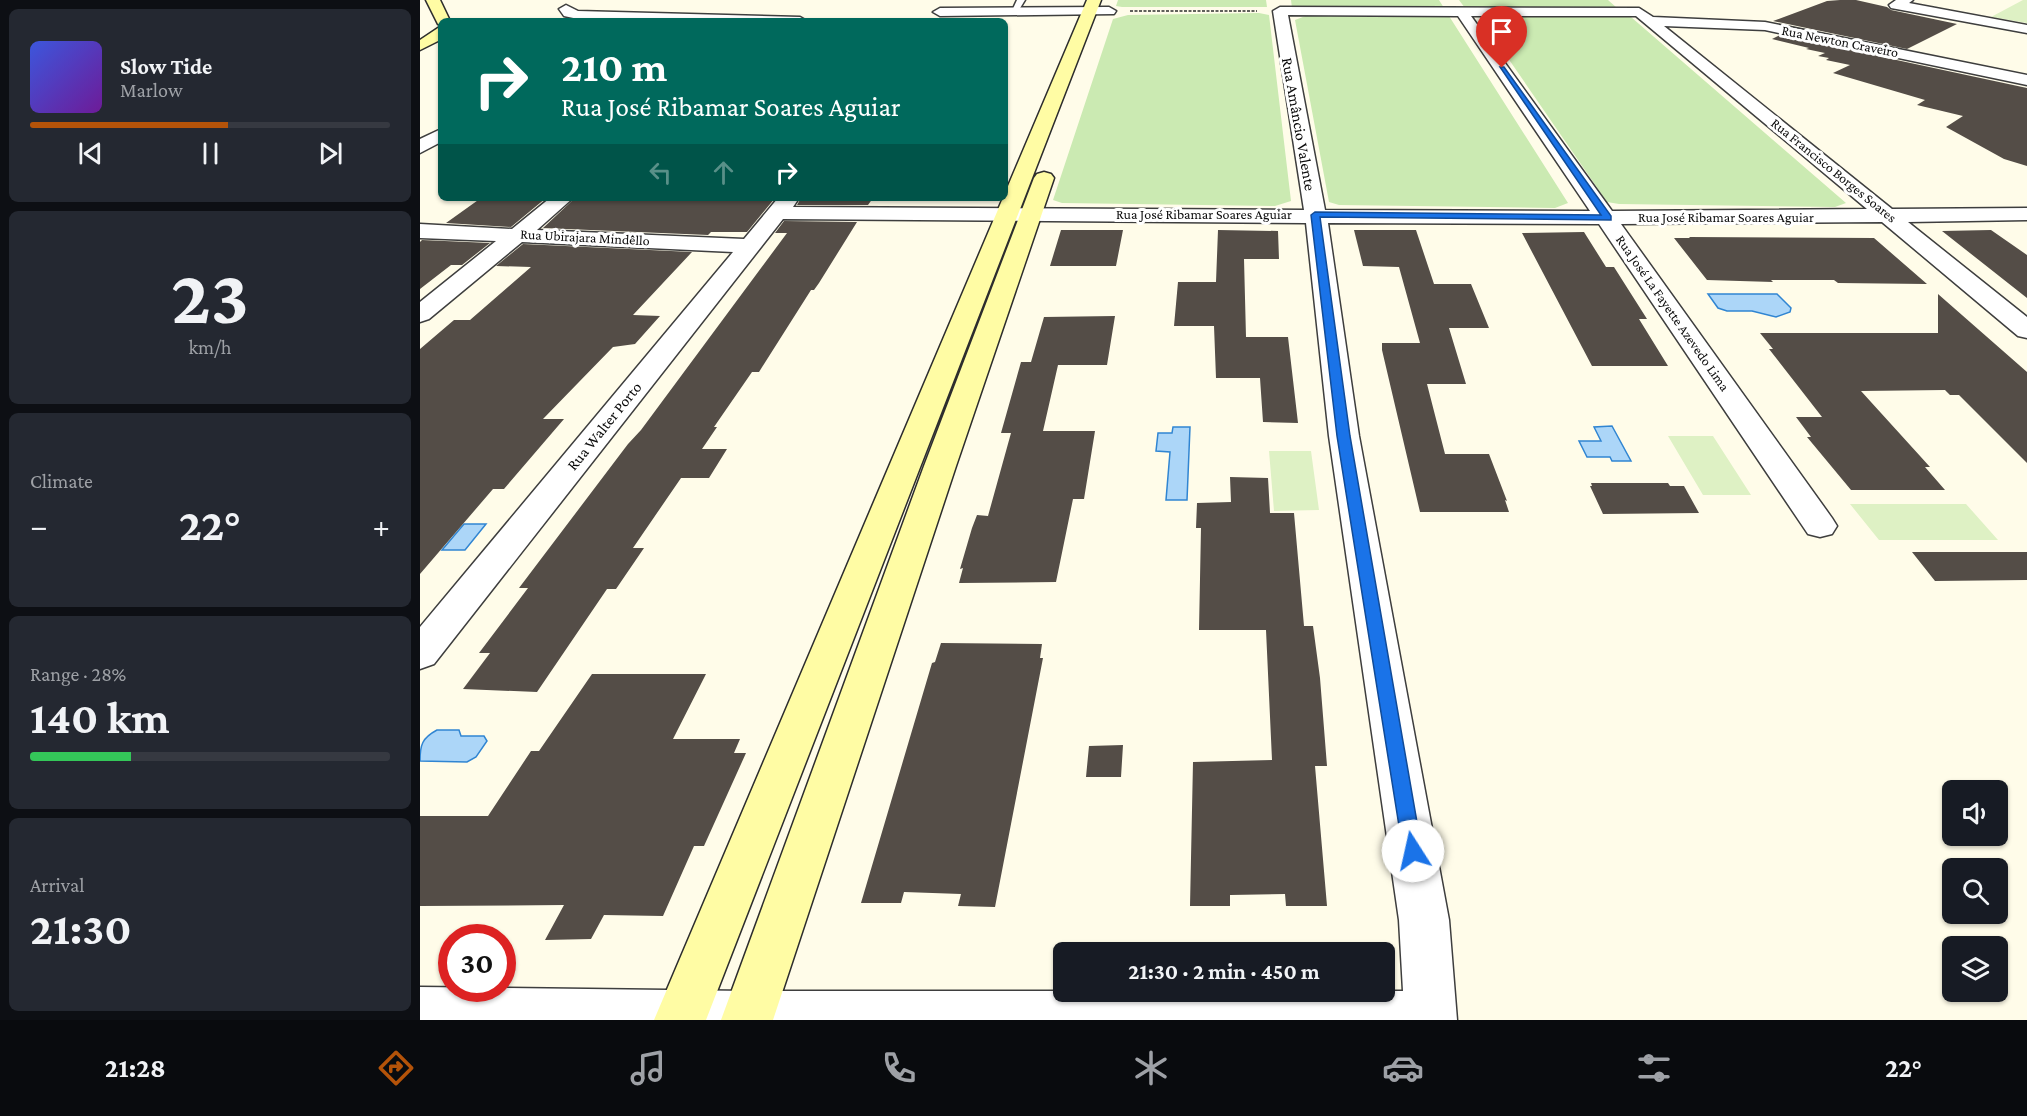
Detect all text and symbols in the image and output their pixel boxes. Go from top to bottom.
pin [1476,6,1527,68]
icon: arrive [1485,15,1518,48]
street label: Rua Newton Craveiro [1780,22,1900,60]
icon: right [462,42,540,120]
text: 210 m [561,43,667,90]
text: Slow Tide [120,54,212,79]
street label: Rua Amâncio Valente [1279,56,1319,192]
text: Marlow [120,79,183,101]
text: Rua José Ribamar Soares Aguiar [561,92,900,122]
street label: Rua Francisco Borges Soares [1768,115,1900,225]
icon: previous [74,137,107,170]
icon: pause [194,137,227,170]
icon: next [314,137,347,170]
icon: left [644,156,677,189]
icon: ahead [707,156,740,189]
icon: right [770,156,803,189]
street label: Rua José Ribamar Soares Aguiar [1116,206,1292,222]
street label: Rua José Ribamar Soares Aguiar [1638,209,1814,225]
street label: Rua Ubirajara Mindêllo [520,226,650,249]
street label: Rua José La Fayette Azevedo Lima [1613,232,1733,395]
text: 23 [171,253,249,340]
text: km/h [188,336,232,358]
street label: Rua Walter Porto [563,378,645,474]
text: Climate [30,470,93,492]
text: 22° [179,500,241,550]
text: − [30,507,47,544]
text: + [373,507,390,544]
text: Range · 28% [30,663,126,685]
text: 140 km [30,693,170,743]
map controls [1942,780,2008,1002]
button: sound [1942,780,2008,846]
position arrow [1381,819,1445,883]
button: search [1942,858,2008,924]
text: Arrival [30,874,84,896]
text: 21:30 [30,904,132,954]
speed limit sign: 30 [438,924,516,1002]
button: layers [1942,936,2008,1002]
text: 21:30 · 2 min · 450 m [1128,959,1320,984]
icon: directions [375,1047,417,1089]
icon: music [627,1047,669,1089]
icon: phone [878,1047,920,1089]
icon: climate [1130,1047,1172,1089]
icon: car [1382,1047,1424,1089]
icon: filters [1633,1047,1675,1089]
text: 21:28 [105,1053,166,1083]
text: 22° [1885,1053,1922,1083]

